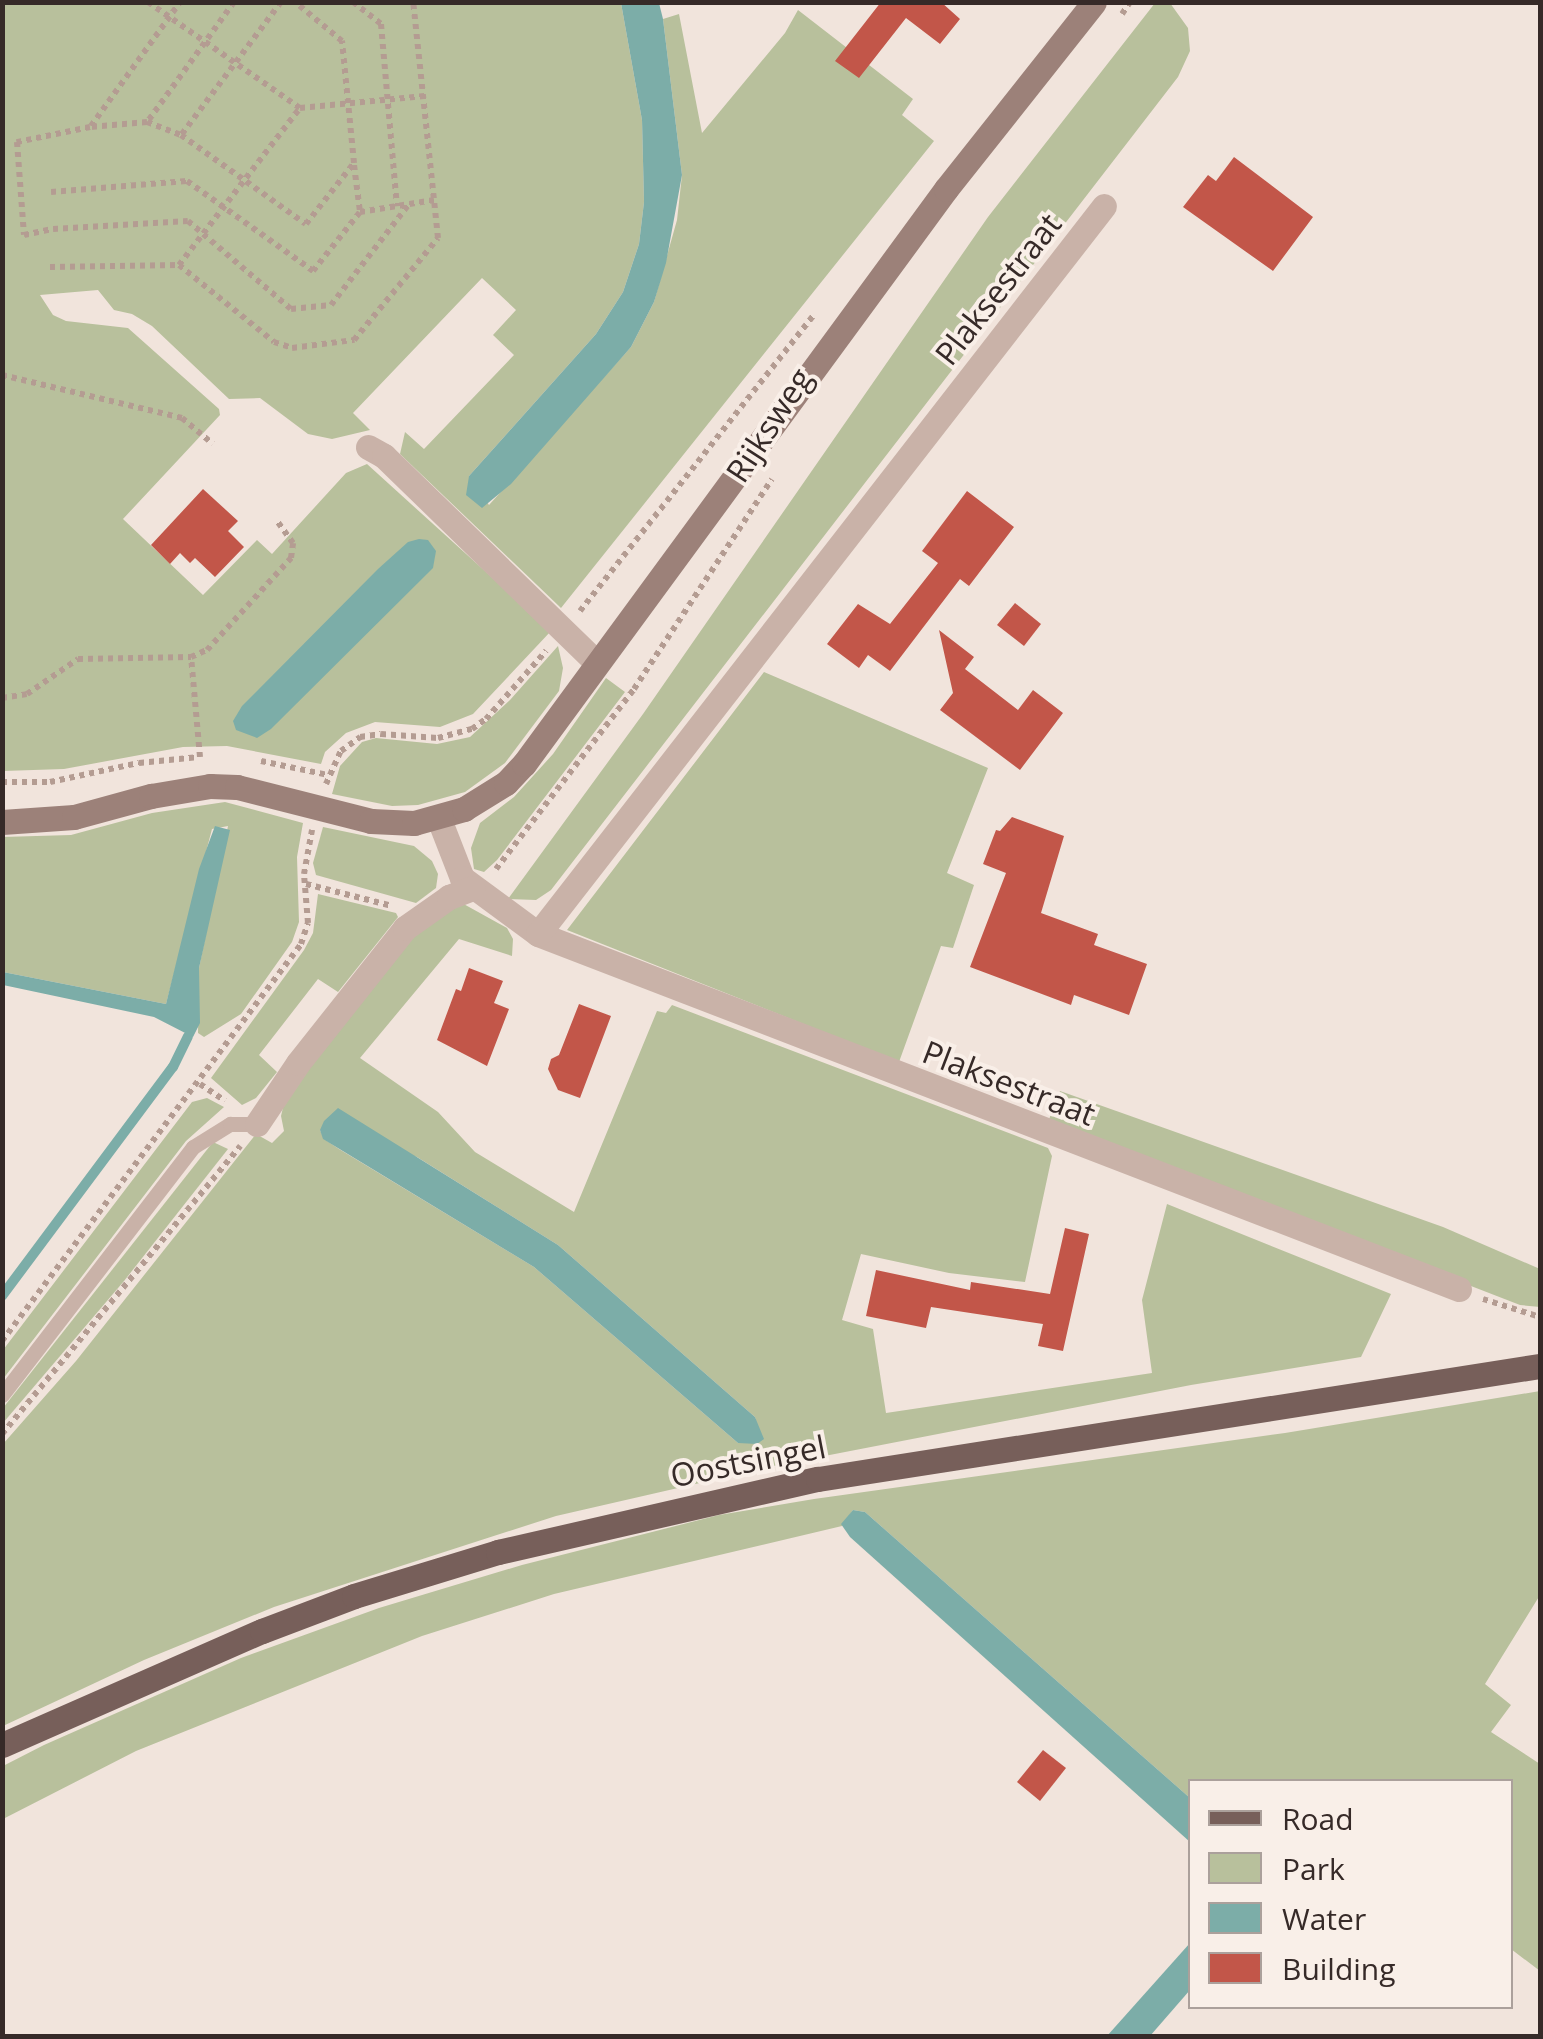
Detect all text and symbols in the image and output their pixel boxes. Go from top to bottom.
street label: Plaksestraat [927,206,1069,372]
street label: Rijksweg [718,361,820,489]
street label: Plaksestraat [917,1032,1101,1134]
street label: Oostsingel [667,1427,829,1495]
legend [1188,1779,1513,2009]
text: Road [1282,1798,1354,1839]
text: Park [1282,1848,1345,1889]
text: Water [1282,1898,1366,1939]
text: Building [1282,1948,1396,1989]

